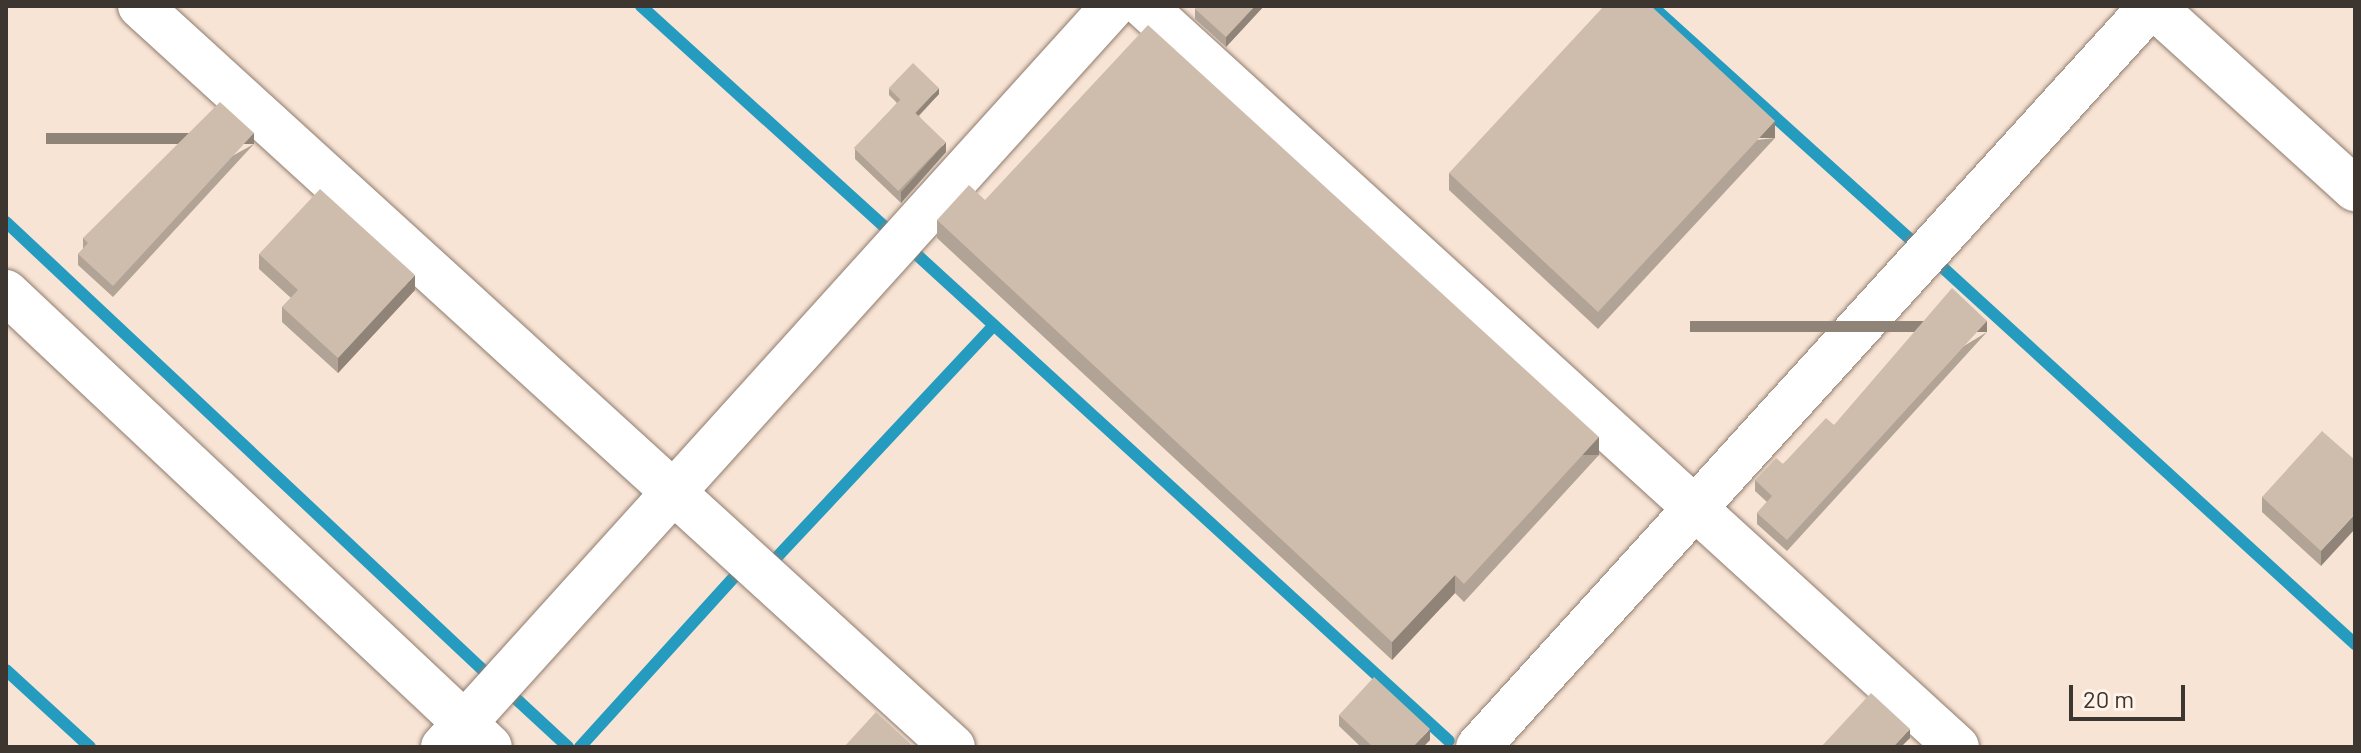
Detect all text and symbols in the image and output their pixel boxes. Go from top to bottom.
scale bar [2073,669,2189,719]
text: 20 m [2083,684,2134,713]

